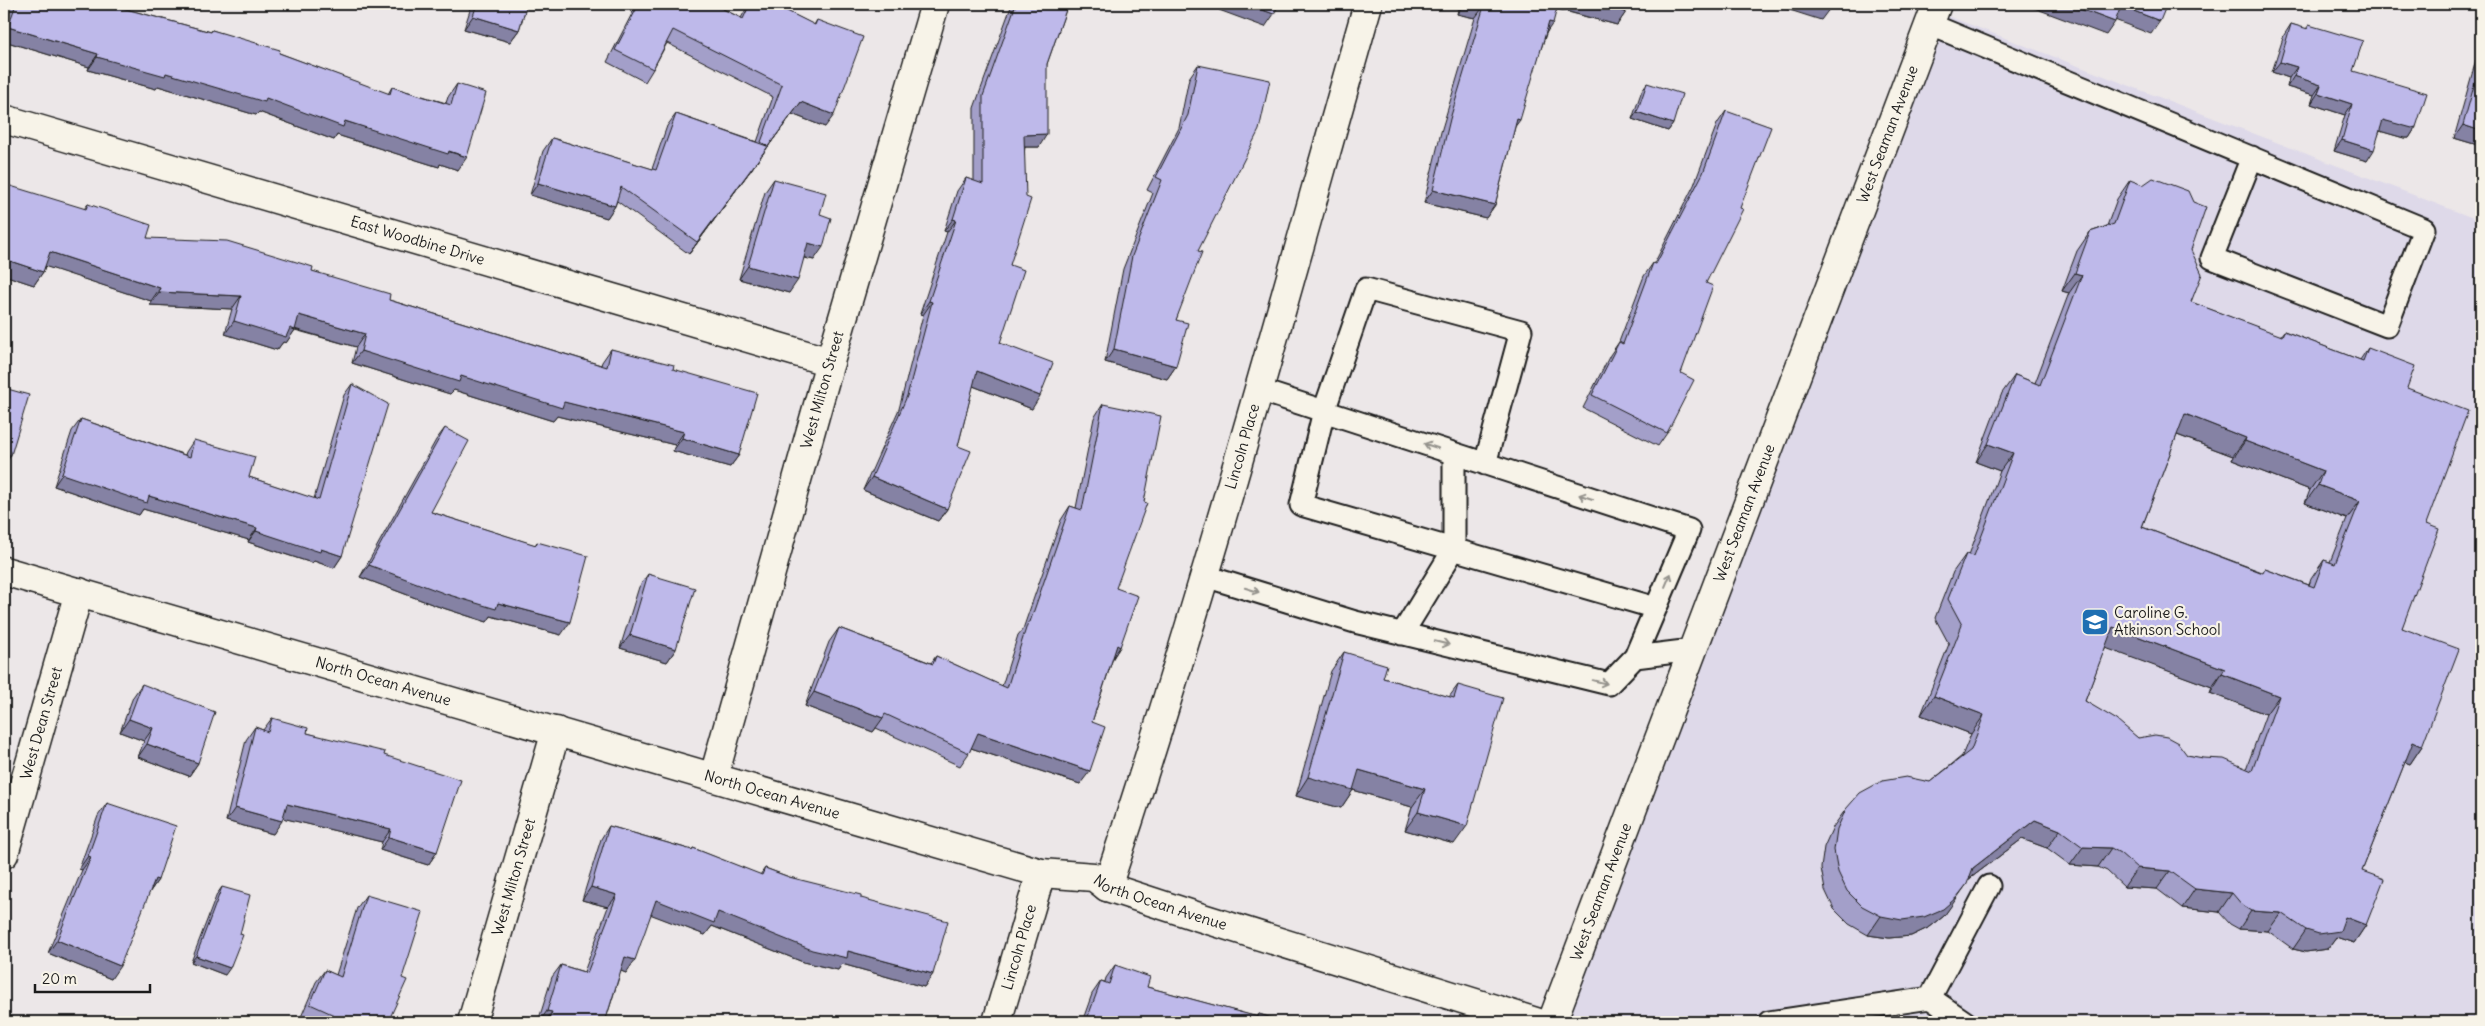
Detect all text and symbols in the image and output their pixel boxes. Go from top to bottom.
street label: West Seaman Avenue [1853,63,1922,206]
street label: East Woodbine Drive [348,211,487,269]
street label: West Milton Street [796,329,848,451]
street label: Lincoln Place [1221,401,1263,491]
one-way arrow [1424,441,1440,451]
street label: West Seaman Avenue [1709,441,1779,585]
one-way arrow [1579,492,1594,501]
one-way arrow [1664,573,1674,588]
one-way arrow [1243,586,1259,596]
place label: Caroline G. Atkinson School [2114,603,2221,639]
school or university icon: Caroline G. Atkinson School [2080,607,2110,637]
one-way arrow [1434,639,1450,648]
street label: North Ocean Avenue [313,652,453,710]
street label: West Dean Street [16,665,66,782]
one-way arrow [1591,678,1607,687]
street label: North Ocean Avenue [702,765,842,823]
street label: West Milton Street [487,816,539,938]
street label: West Seaman Avenue [1566,820,1635,963]
street label: North Ocean Avenue [1090,870,1229,934]
street label: Lincoln Place [997,902,1040,992]
scale bar [35,961,150,993]
text: 20 m [42,969,77,988]

